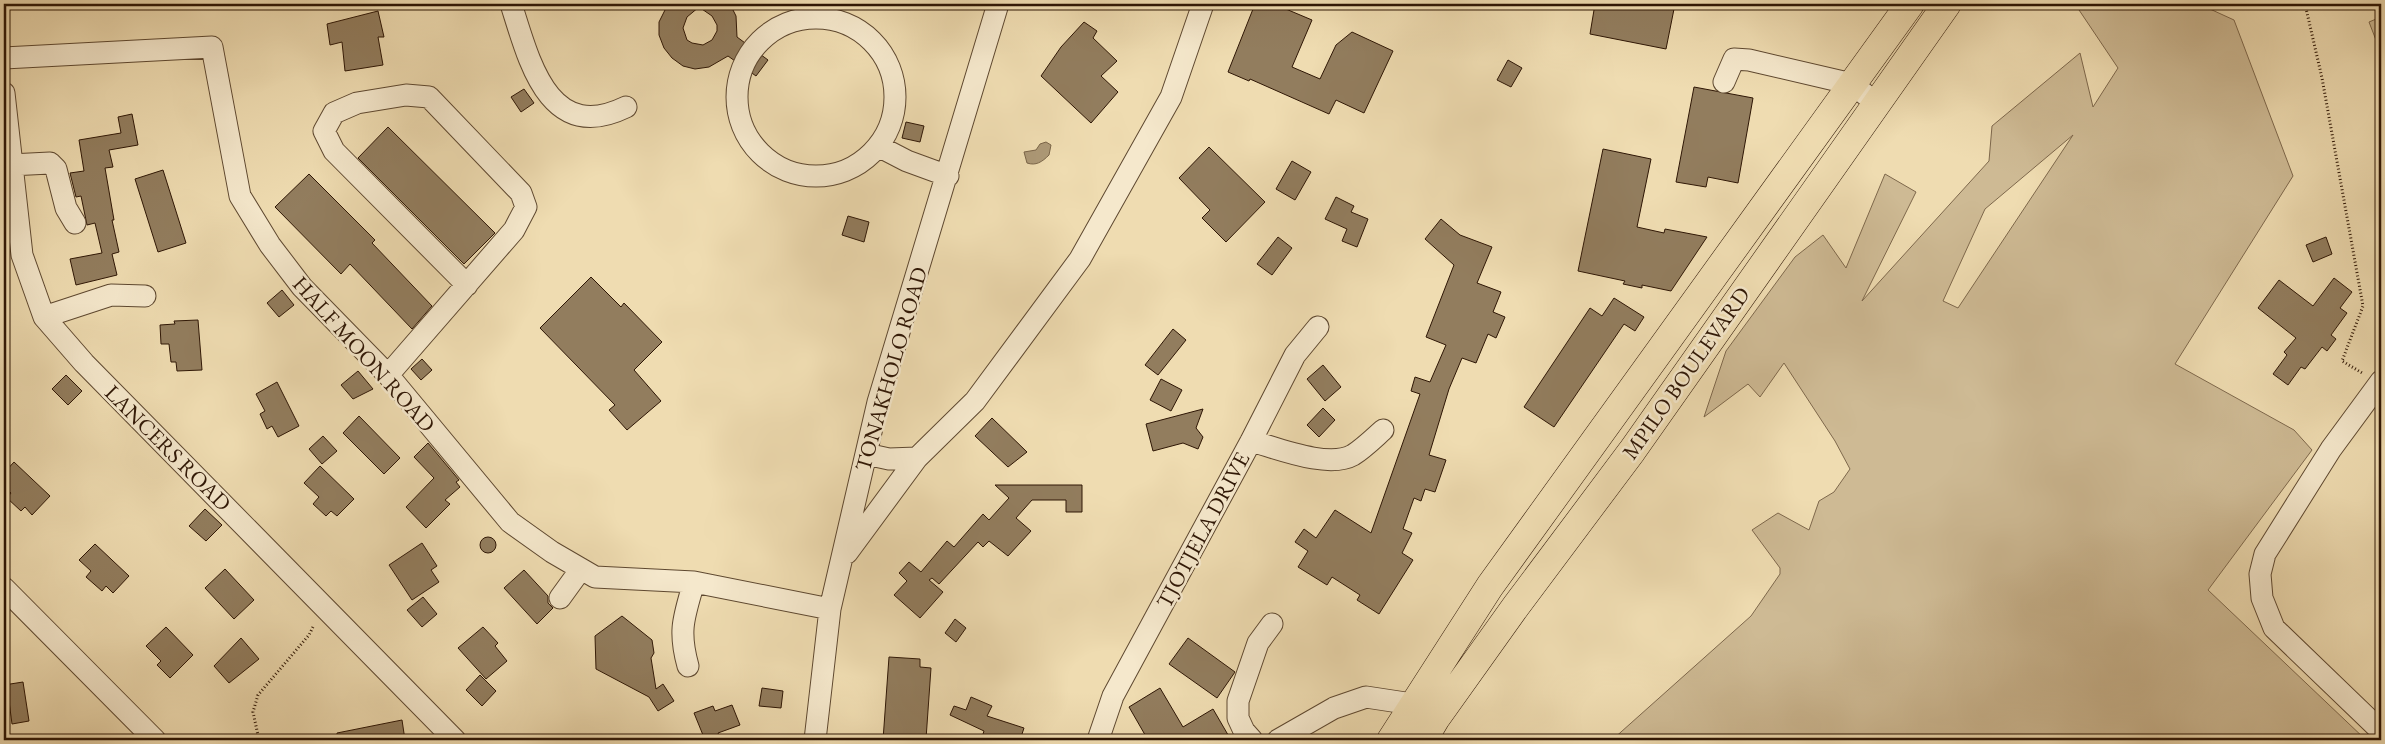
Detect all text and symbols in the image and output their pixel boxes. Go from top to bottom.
street label: TONAKHOLO ROAD [848,264,934,474]
street label: HALF MOON ROAD [286,270,442,438]
street label: MPILO BOULEVARD [1616,281,1756,465]
street label: LANCERS ROAD [99,379,237,517]
street label: TJOTJELA DRIVE [1150,447,1256,613]

